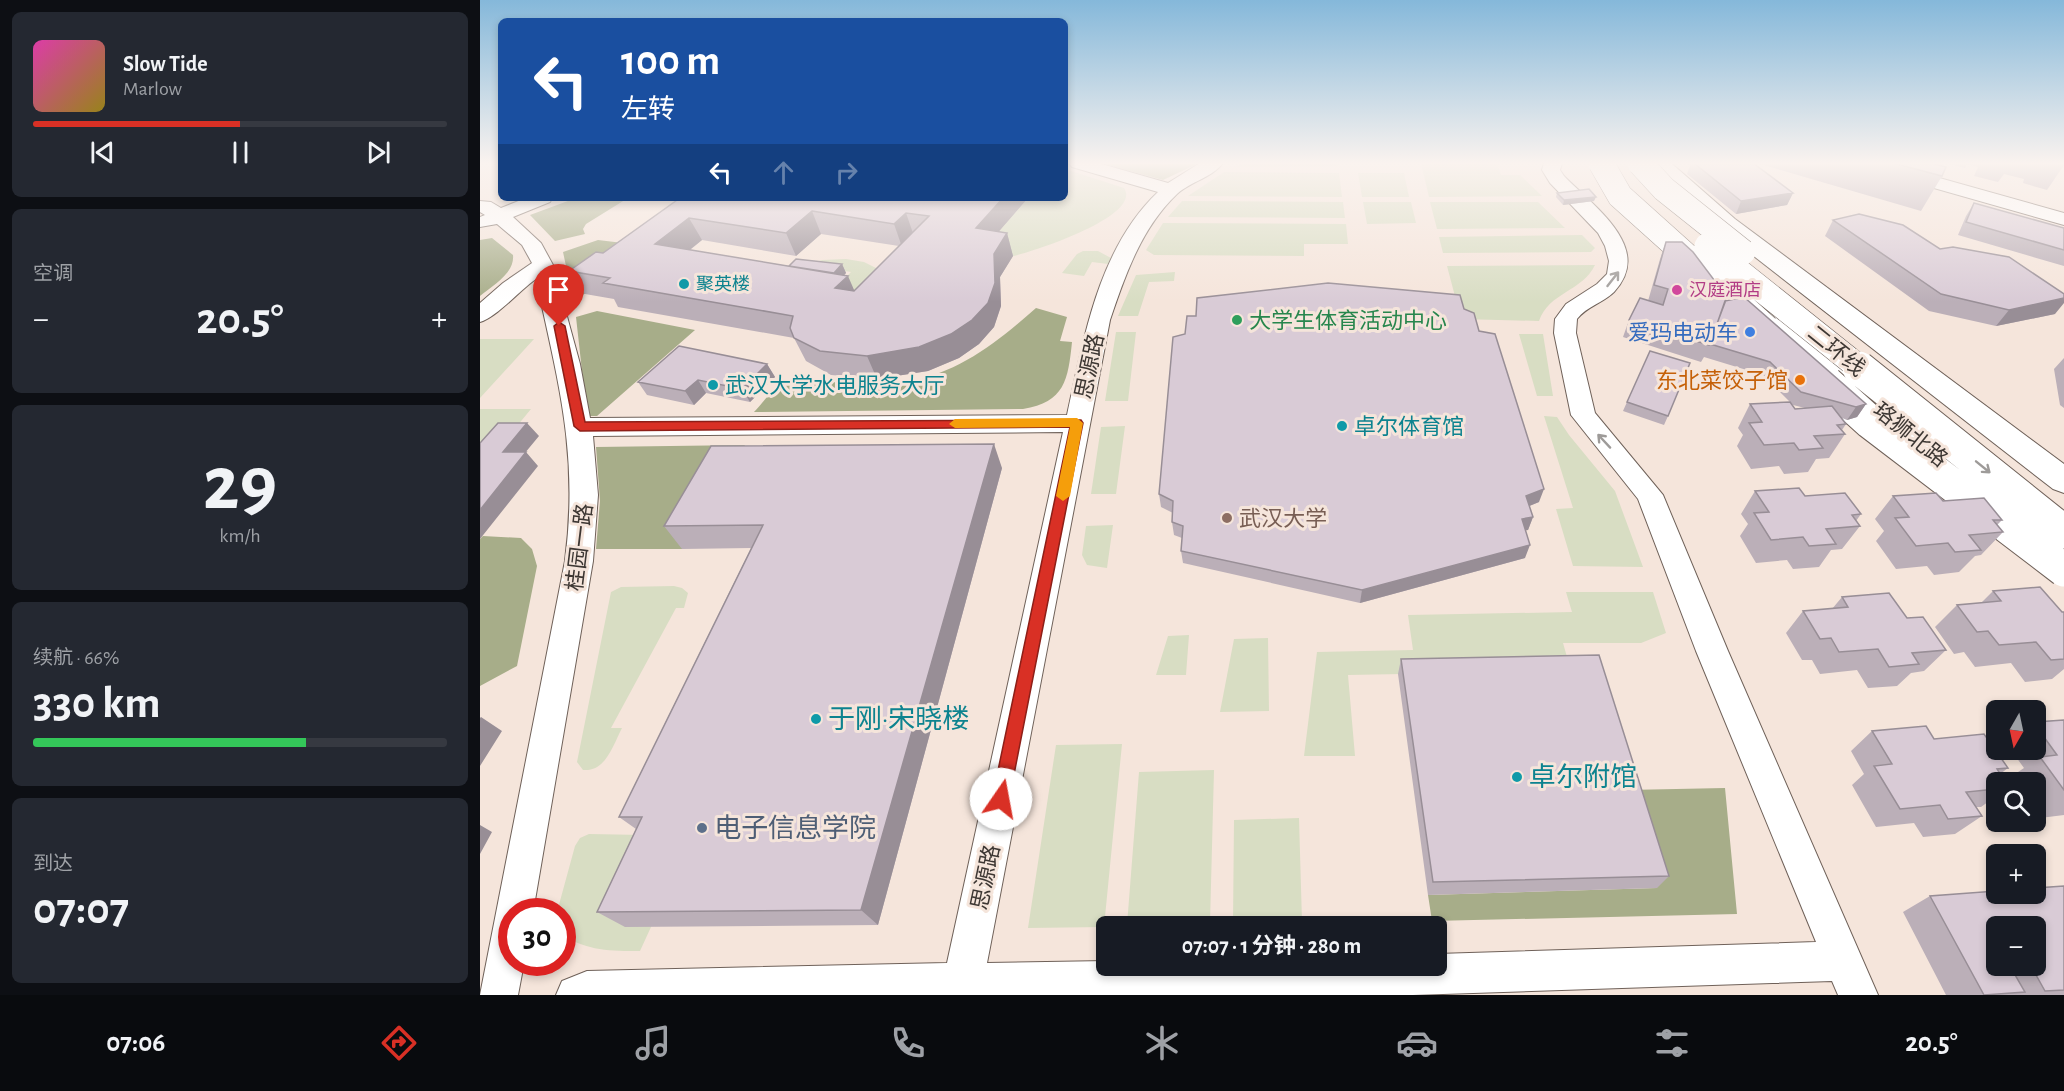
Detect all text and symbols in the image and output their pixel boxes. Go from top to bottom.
text: 100 m [621,40,720,82]
icon: left [522,42,600,120]
text: Slow Tide [123,53,208,75]
text: Marlow [123,79,182,99]
text: 左转 [621,96,675,123]
icon: previous [86,136,119,169]
icon: pause [224,136,257,169]
icon: next [362,136,395,169]
icon: left [704,156,737,189]
icon: ahead [767,156,800,189]
icon: right [830,156,863,189]
text: 空调 [33,264,73,284]
pin [533,264,584,326]
one-way arrow [1607,271,1620,287]
icon: arrive [542,273,575,306]
place label: 聚英楼 [696,274,750,294]
marker: 聚英楼 [677,277,691,291]
place label: 汉庭酒店 [1689,280,1761,300]
marker: 汉庭酒店 [1670,283,1684,297]
text: 20.5° [196,297,284,342]
text: − [33,303,49,336]
text: + [431,303,447,336]
place label: 大学生体育活动中心 [1249,309,1447,332]
marker: 大学生体育活动中心 [1230,313,1244,327]
place label: 爱玛电动车 [1628,321,1738,344]
street label: 二环线 [1804,321,1870,380]
marker: 爱玛电动车 [1743,325,1757,339]
street label: 思源路 [1071,331,1108,401]
place label: 东北菜饺子馆 [1656,369,1788,392]
marker: 东北菜饺子馆 [1793,373,1807,387]
place label: 武汉大学水电服务大厅 [725,374,945,397]
marker: 武汉大学水电服务大厅 [706,378,720,392]
street label: 珞狮北路 [1869,398,1952,471]
place label: 卓尔体育馆 [1354,415,1464,438]
marker: 卓尔体育馆 [1335,419,1349,433]
one-way arrow [1597,434,1611,449]
text: 29 [203,446,277,524]
one-way arrow [1975,461,1991,474]
street label: 桂园一路 [563,502,596,592]
place label: 武汉大学 [1239,507,1327,530]
marker: 武汉大学 [1220,511,1234,525]
text: km/h [219,526,261,546]
text: 续航 · 66% [33,648,119,668]
text: 330 km [33,681,161,726]
north arrow [1986,700,2046,760]
map controls [1986,700,2046,976]
place label: 于刚·宋晓楼 [828,705,969,733]
marker: 于刚·宋晓楼 [809,712,823,726]
place label: 卓尔附馆 [1529,763,1637,791]
position arrow [969,767,1033,831]
marker: 卓尔附馆 [1510,770,1524,784]
button: search [1986,772,2046,832]
place label: 电子信息学院 [714,814,876,842]
marker: 电子信息学院 [695,821,709,835]
street label: 思源路 [967,842,1004,912]
button: + [1986,844,2046,904]
text: 到达 [33,854,73,874]
text: 07:07 [33,887,129,932]
speed limit sign: 30 [498,898,576,976]
button: − [1986,916,2046,976]
text: 07:07 · 1 分钟 · 280 m [1182,935,1361,957]
icon: directions [378,1022,420,1064]
icon: music [632,1022,674,1064]
icon: phone [887,1022,929,1064]
icon: climate [1141,1022,1183,1064]
icon: car [1396,1022,1438,1064]
icon: filters [1651,1022,1693,1064]
text: 07:06 [106,1029,165,1056]
text: 20.5° [1905,1029,1958,1056]

